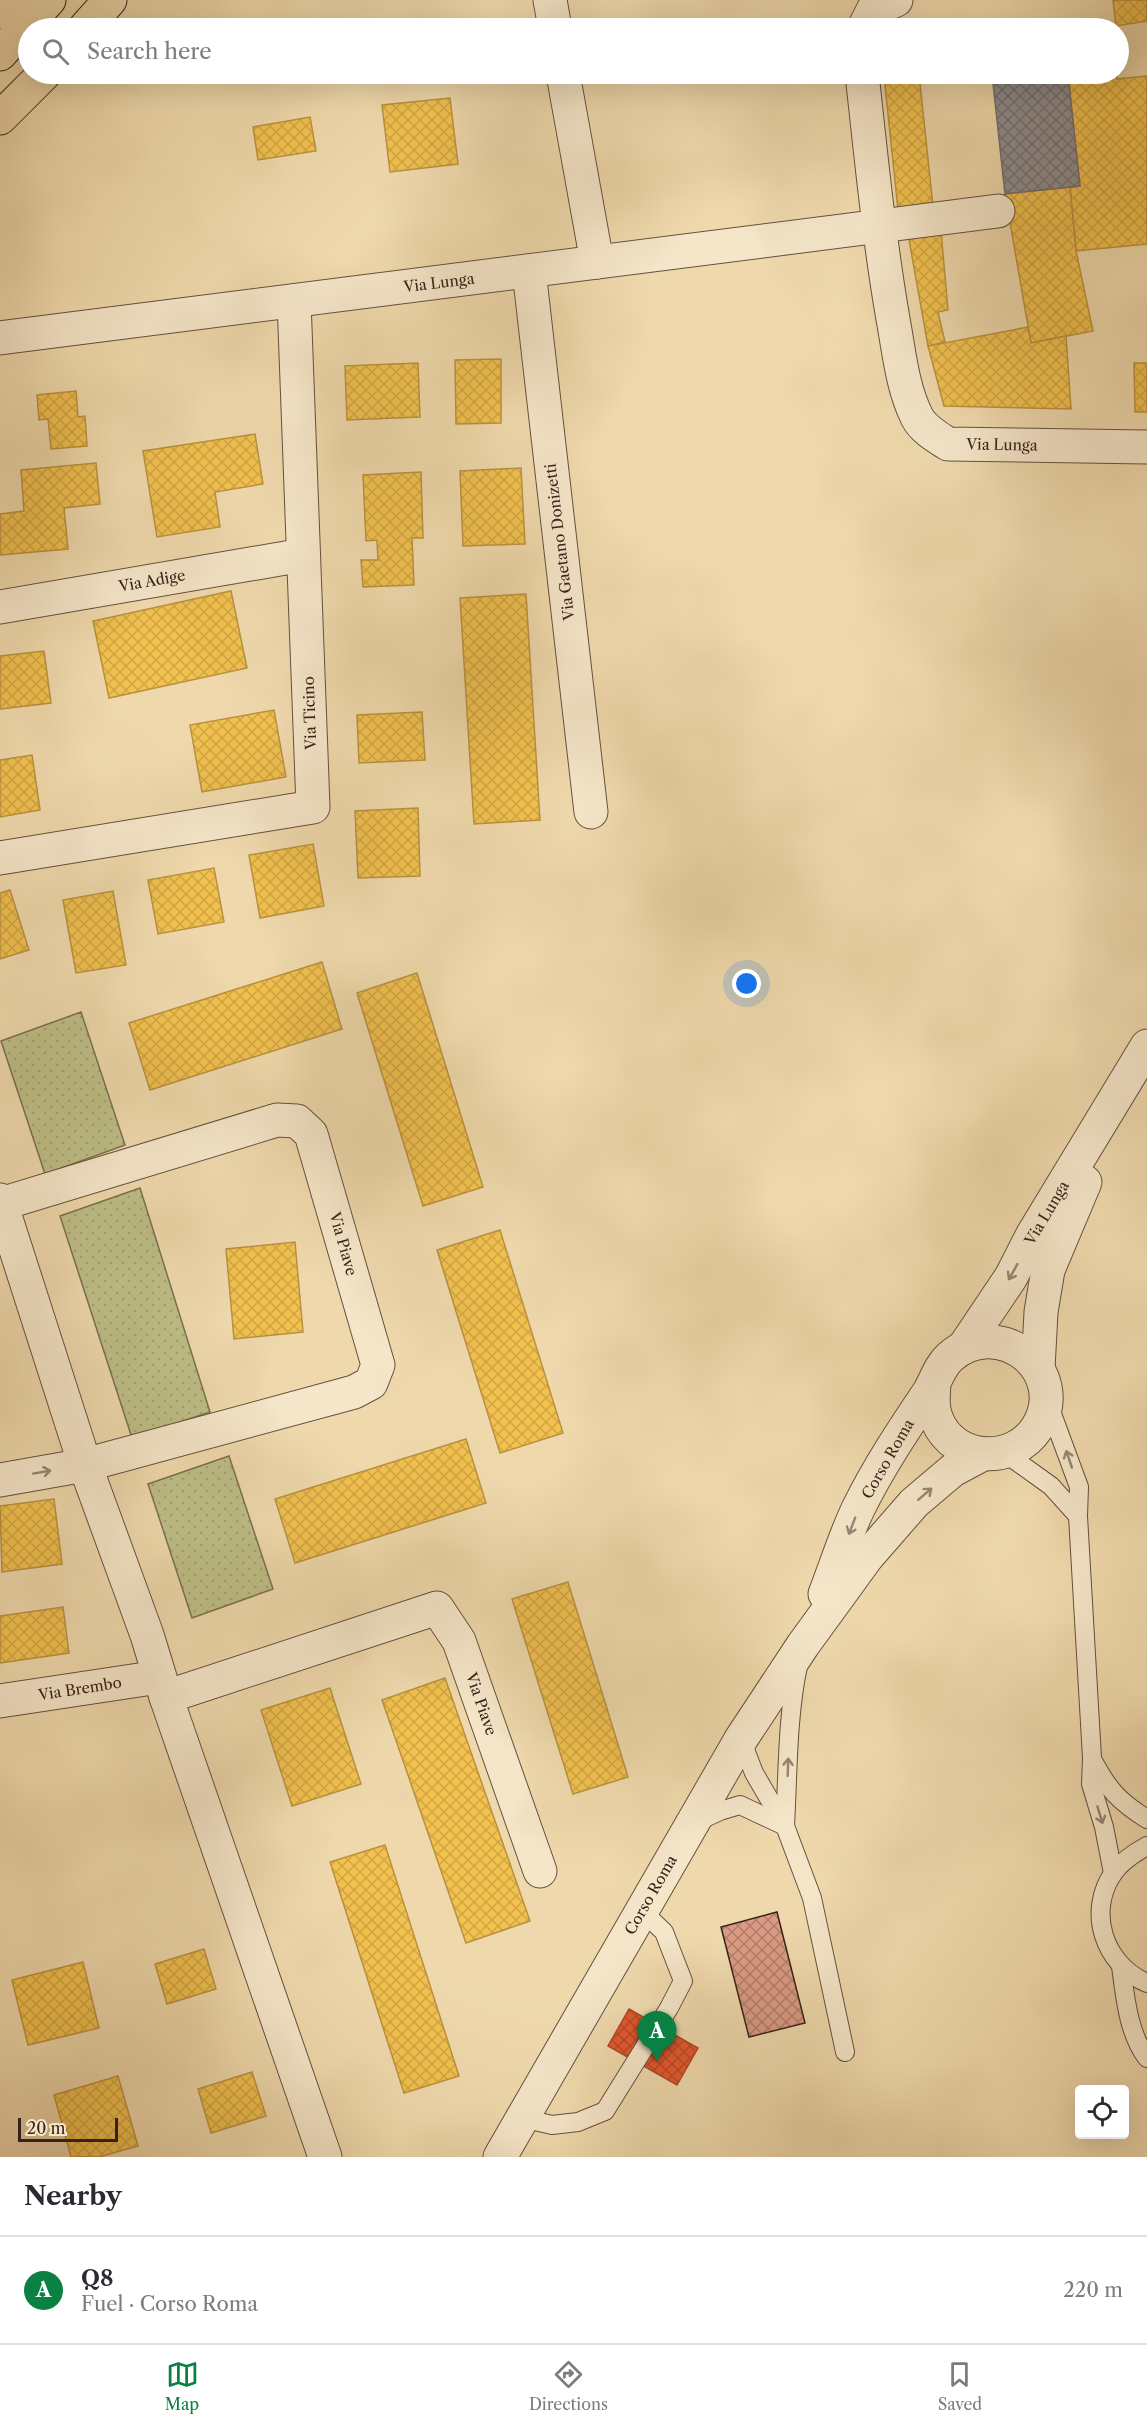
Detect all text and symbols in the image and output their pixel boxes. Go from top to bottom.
search box [18,18,1129,84]
icon: search [39,35,72,68]
text: Search here [87,38,212,65]
street label: Via Lunga [401,269,476,296]
street label: Via Lunga [965,434,1038,455]
street label: Via Gaetano Donizetti [540,462,579,623]
street label: Via Adige [116,565,187,596]
street label: Via Ticino [299,676,320,751]
your location [732,969,761,998]
street label: Via Lunga [1020,1177,1073,1249]
street label: Via Piave [325,1209,362,1278]
one-way arrow [1007,1263,1018,1281]
street label: Corso Roma [857,1416,918,1502]
one-way arrow [1063,1450,1074,1469]
one-way arrow [32,1467,52,1478]
one-way arrow [917,1487,932,1501]
one-way arrow [846,1516,857,1534]
street label: Via Piave [462,1669,501,1738]
street label: Via Brembo [36,1673,123,1705]
one-way arrow [782,1758,793,1778]
one-way arrow [1095,1805,1106,1824]
street label: Corso Roma [620,1852,681,1938]
pin: A [638,2012,676,2061]
map controls [1075,2085,1129,2139]
button: locate [1075,2085,1129,2139]
scale bar [18,2115,118,2142]
text: 20 m [27,2118,66,2138]
text: Nearby [24,2180,122,2212]
text: Q8 [81,2265,113,2292]
text: A [36,2278,51,2302]
text: 220 m [1063,2278,1123,2302]
text: Fuel · Corso Roma [81,2292,258,2316]
tab: Map [165,2358,199,2414]
tab: Directions [529,2358,608,2414]
tab: Saved [938,2358,982,2414]

